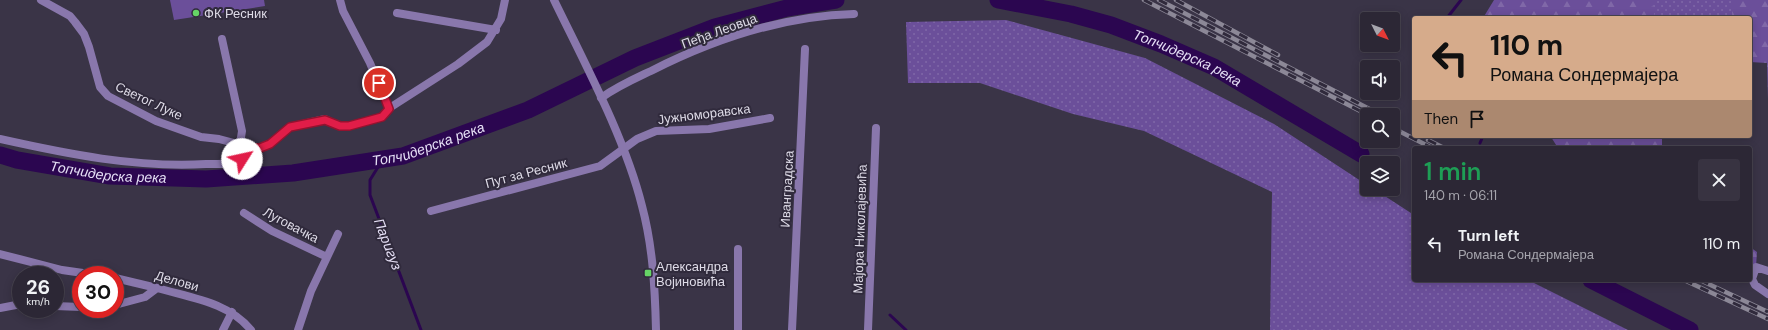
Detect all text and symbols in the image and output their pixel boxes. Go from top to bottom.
place label: ФК Ресник [204,5,267,22]
marker: ФК Ресник [191,8,201,18]
street label: Пеђа Леовца [679,9,760,53]
north arrow [1360,12,1400,52]
map controls [1360,12,1400,196]
water label: Топчидерска река [1131,25,1245,90]
text: 110 m [1490,27,1563,64]
icon: left [1424,32,1476,84]
button: sound [1360,60,1400,100]
text: Романа Сондермајера [1490,63,1678,87]
pin [362,66,396,100]
icon: arrive [368,72,390,94]
street label: Светог Луке [113,78,185,124]
street label: Јужноморавска [657,100,752,128]
button: search [1360,108,1400,148]
icon: arrive [1466,108,1488,130]
text: Then [1424,109,1458,129]
water label: Топчидерска река [371,118,487,170]
position arrow [221,138,263,180]
street label: Иванградска [776,149,798,228]
street label: Пут за Ресник [483,154,569,192]
button: layers [1360,156,1400,196]
text: 1 min [1424,156,1481,187]
water label: Топчидерска река [49,157,167,187]
button: close [1698,159,1740,201]
street label: Мајора Николајевића [849,163,871,294]
text: 140 m · 06:11 [1424,187,1497,204]
street label: Луговачка [260,203,322,247]
water label: Паригуз [370,216,406,273]
text: Turn left [1458,226,1519,246]
icon: left [1424,233,1446,255]
text: 110 m [1703,234,1740,254]
text: Романа Сондермајера [1458,246,1594,263]
place label: Александра Војиновића [656,258,729,290]
speed limit sign: 30 [72,266,124,318]
street label: Делови [153,267,201,295]
marker: Александра Војиновића [643,268,653,278]
text: 26 [26,274,50,300]
text: km/h [26,295,50,308]

